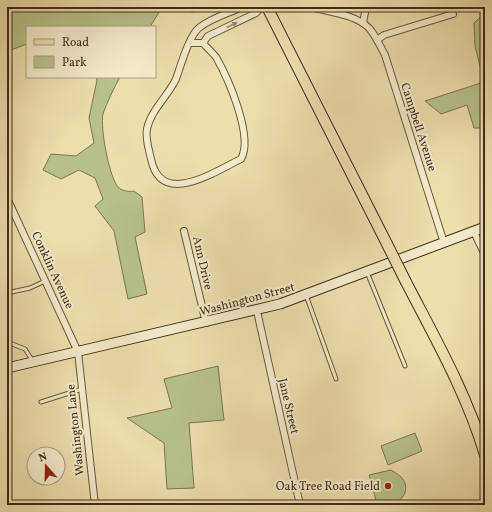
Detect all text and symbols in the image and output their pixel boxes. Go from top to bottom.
one-way arrow [226,22,238,28]
legend [26,26,156,78]
text: Road [62,35,89,51]
text: Park [62,55,87,71]
street label: Campbell Avenue [396,81,440,174]
street label: Conklin Avenue [27,229,77,312]
street label: Ann Drive [188,235,216,292]
street label: Washington Street [198,280,297,320]
street label: Jane Street [274,377,302,436]
street label: Washington Lane [63,383,89,476]
north arrow [26,446,66,486]
text: N [37,450,49,466]
place label: Oak Tree Road Field [276,479,380,495]
marker: Oak Tree Road Field [383,481,393,491]

